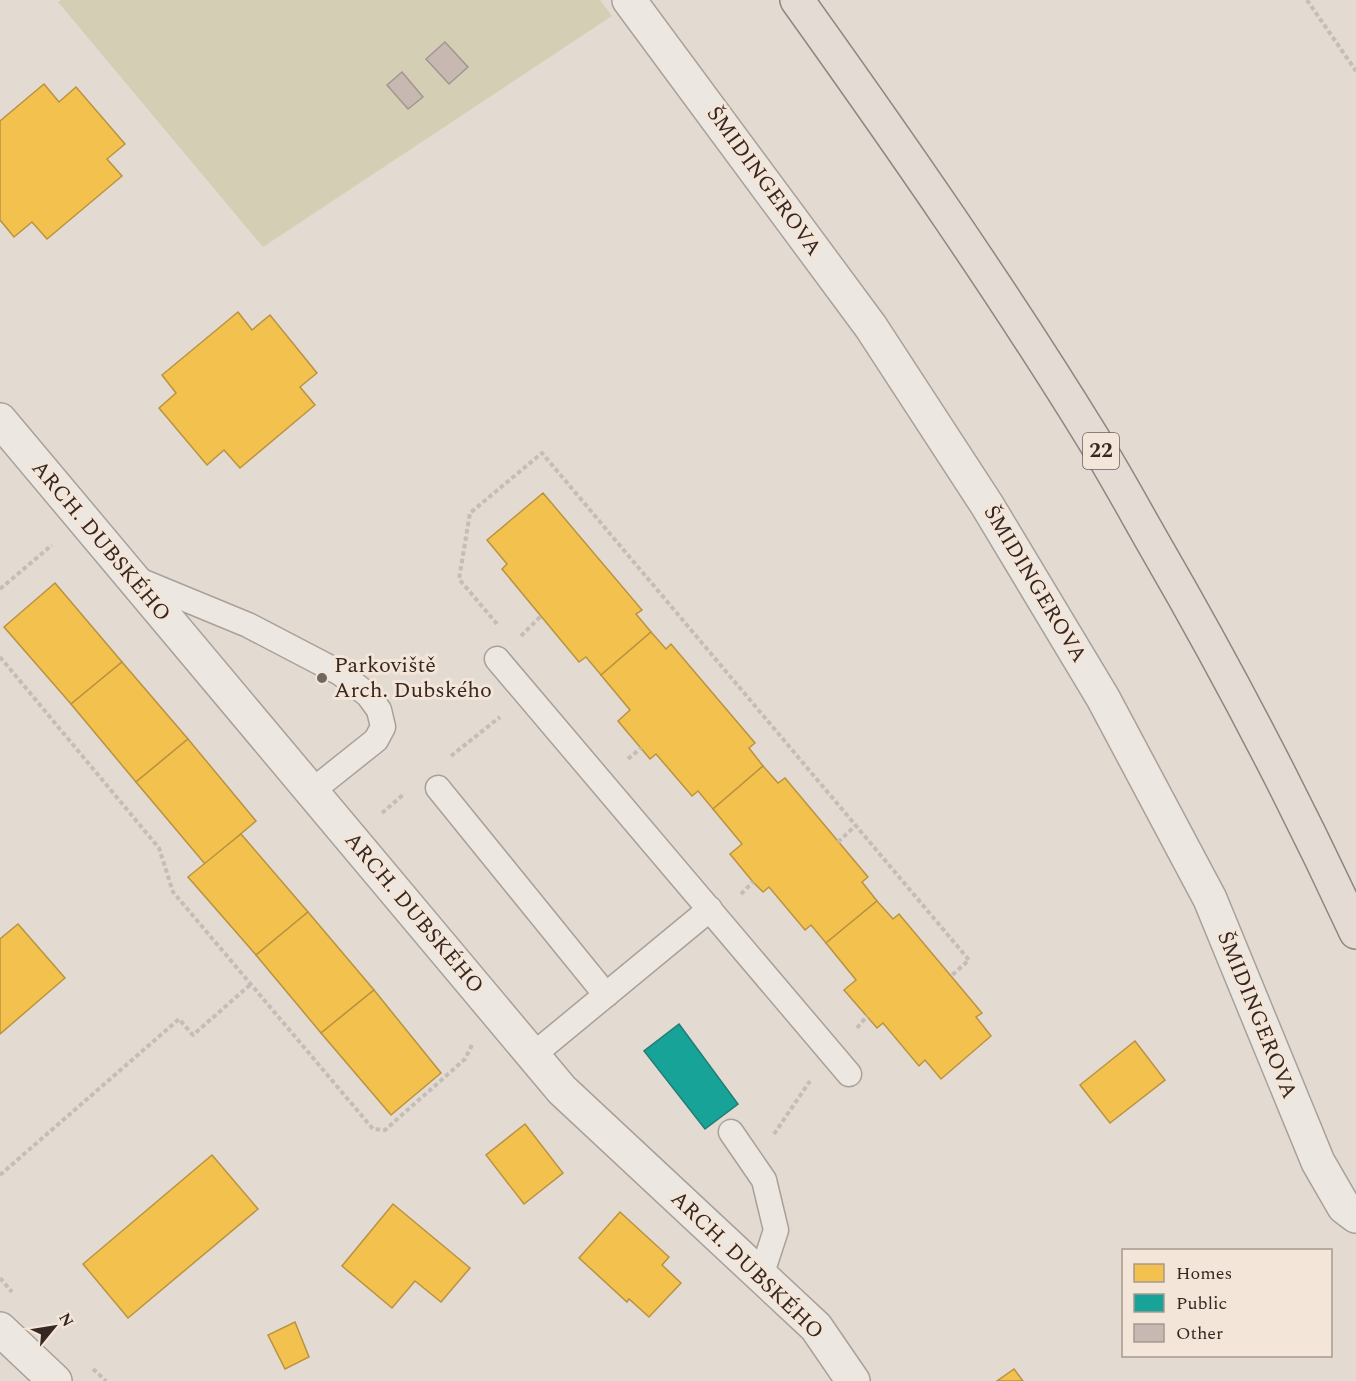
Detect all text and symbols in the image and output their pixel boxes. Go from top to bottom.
street label: ŠMIDINGEROVA [698,99,830,263]
road number: 22 [1083,433,1119,469]
street label: ARCH. DUBSKÉHO [23,453,179,629]
street label: ŠMIDINGEROVA [975,499,1095,669]
place label: Parkoviště Arch. Dubského [334,649,492,707]
marker: Parkoviště Arch. Dubského [315,671,329,685]
street label: ARCH. DUBSKÉHO [336,825,492,1001]
street label: ŠMIDINGEROVA [1208,926,1306,1104]
street label: ARCH. DUBSKÉHO [663,1183,831,1347]
legend [1122,1249,1332,1357]
text: Homes [1176,1260,1232,1287]
text: Public [1176,1290,1227,1317]
north arrow [24,1297,84,1357]
text: N [52,1308,80,1332]
text: Other [1176,1320,1223,1347]

